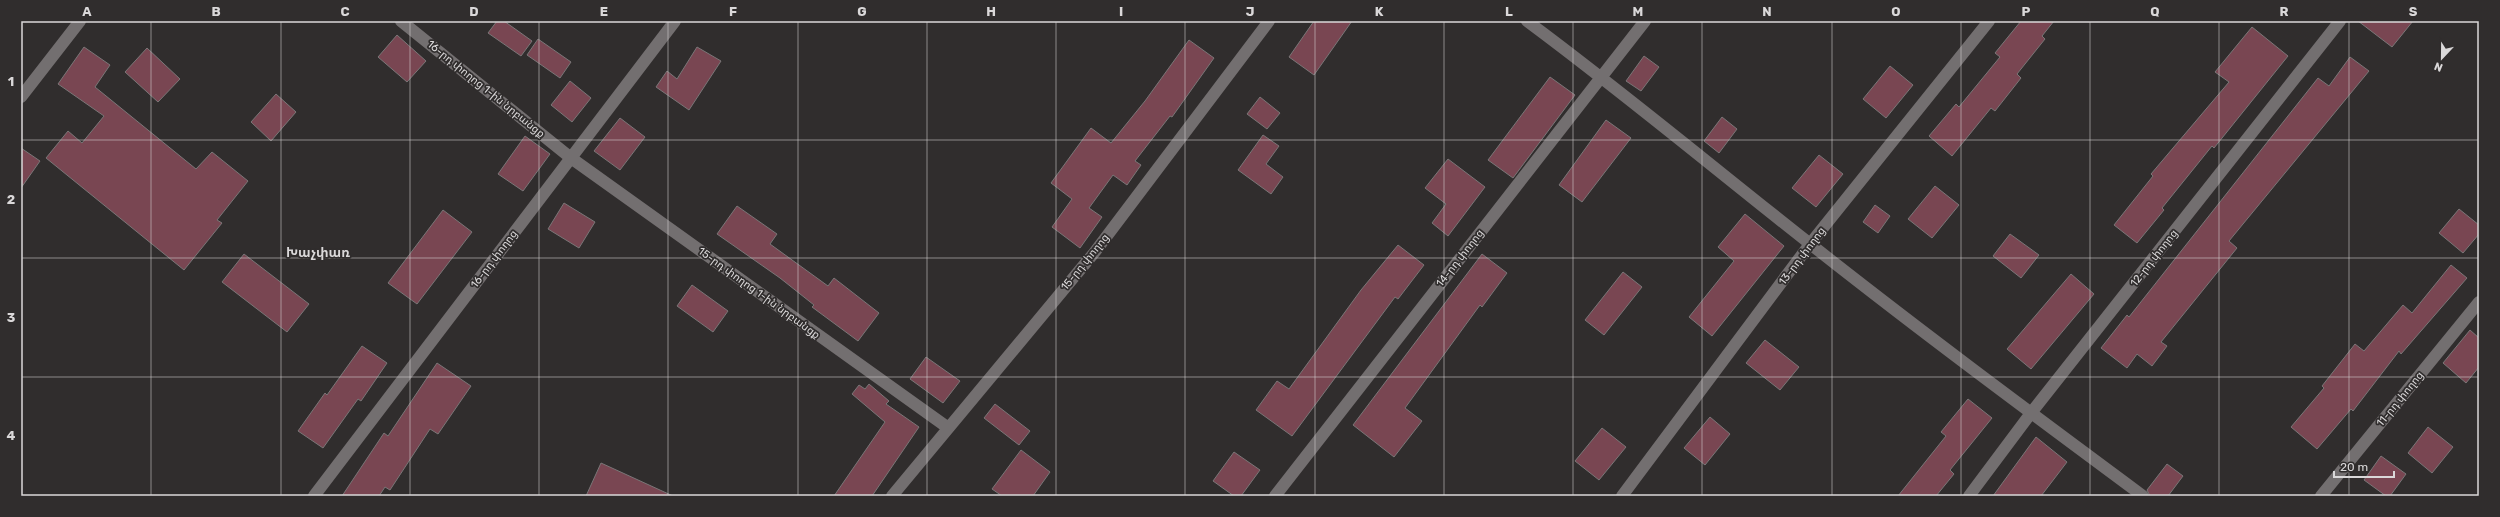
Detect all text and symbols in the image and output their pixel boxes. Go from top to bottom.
text: A [82,4,92,19]
text: B [211,4,221,19]
text: C [340,4,350,19]
text: D [469,4,479,19]
text: E [600,4,608,19]
text: F [729,4,737,19]
text: G [857,4,867,19]
text: H [986,4,996,19]
text: I [1119,4,1123,19]
text: J [1246,4,1254,19]
text: K [1375,4,1384,19]
text: L [1505,4,1513,19]
text: M [1633,4,1643,19]
text: N [1762,4,1772,19]
text: O [1891,4,1901,19]
text: P [2022,4,2031,19]
text: Q [2150,4,2160,19]
text: R [2280,4,2289,19]
text: S [2409,4,2418,19]
street label: 16-րդ փողոց 1-ին նրբանցք [425,38,547,140]
north arrow [2422,38,2462,78]
text: N [2432,59,2445,74]
text: 1 [8,74,14,89]
text: 2 [7,192,15,207]
street label: 13-րդ փողոց [1776,224,1828,288]
street label: 16-րդ փողոց [468,227,520,291]
street label: 14-րդ փողոց [1433,227,1487,289]
street label: 12-րդ փողոց [2128,227,2180,289]
street label: 15-րդ փողոց [1058,231,1112,293]
street label: 15-րդ փողոց 1-ին նրբանցք [696,244,822,342]
district label: Խաչփառ [286,245,350,260]
text: 3 [7,310,16,325]
street label: 11-րդ փողոց [2374,369,2426,429]
text: 4 [7,428,16,443]
scale bar [2334,453,2394,479]
text: 20 m [2340,460,2368,474]

